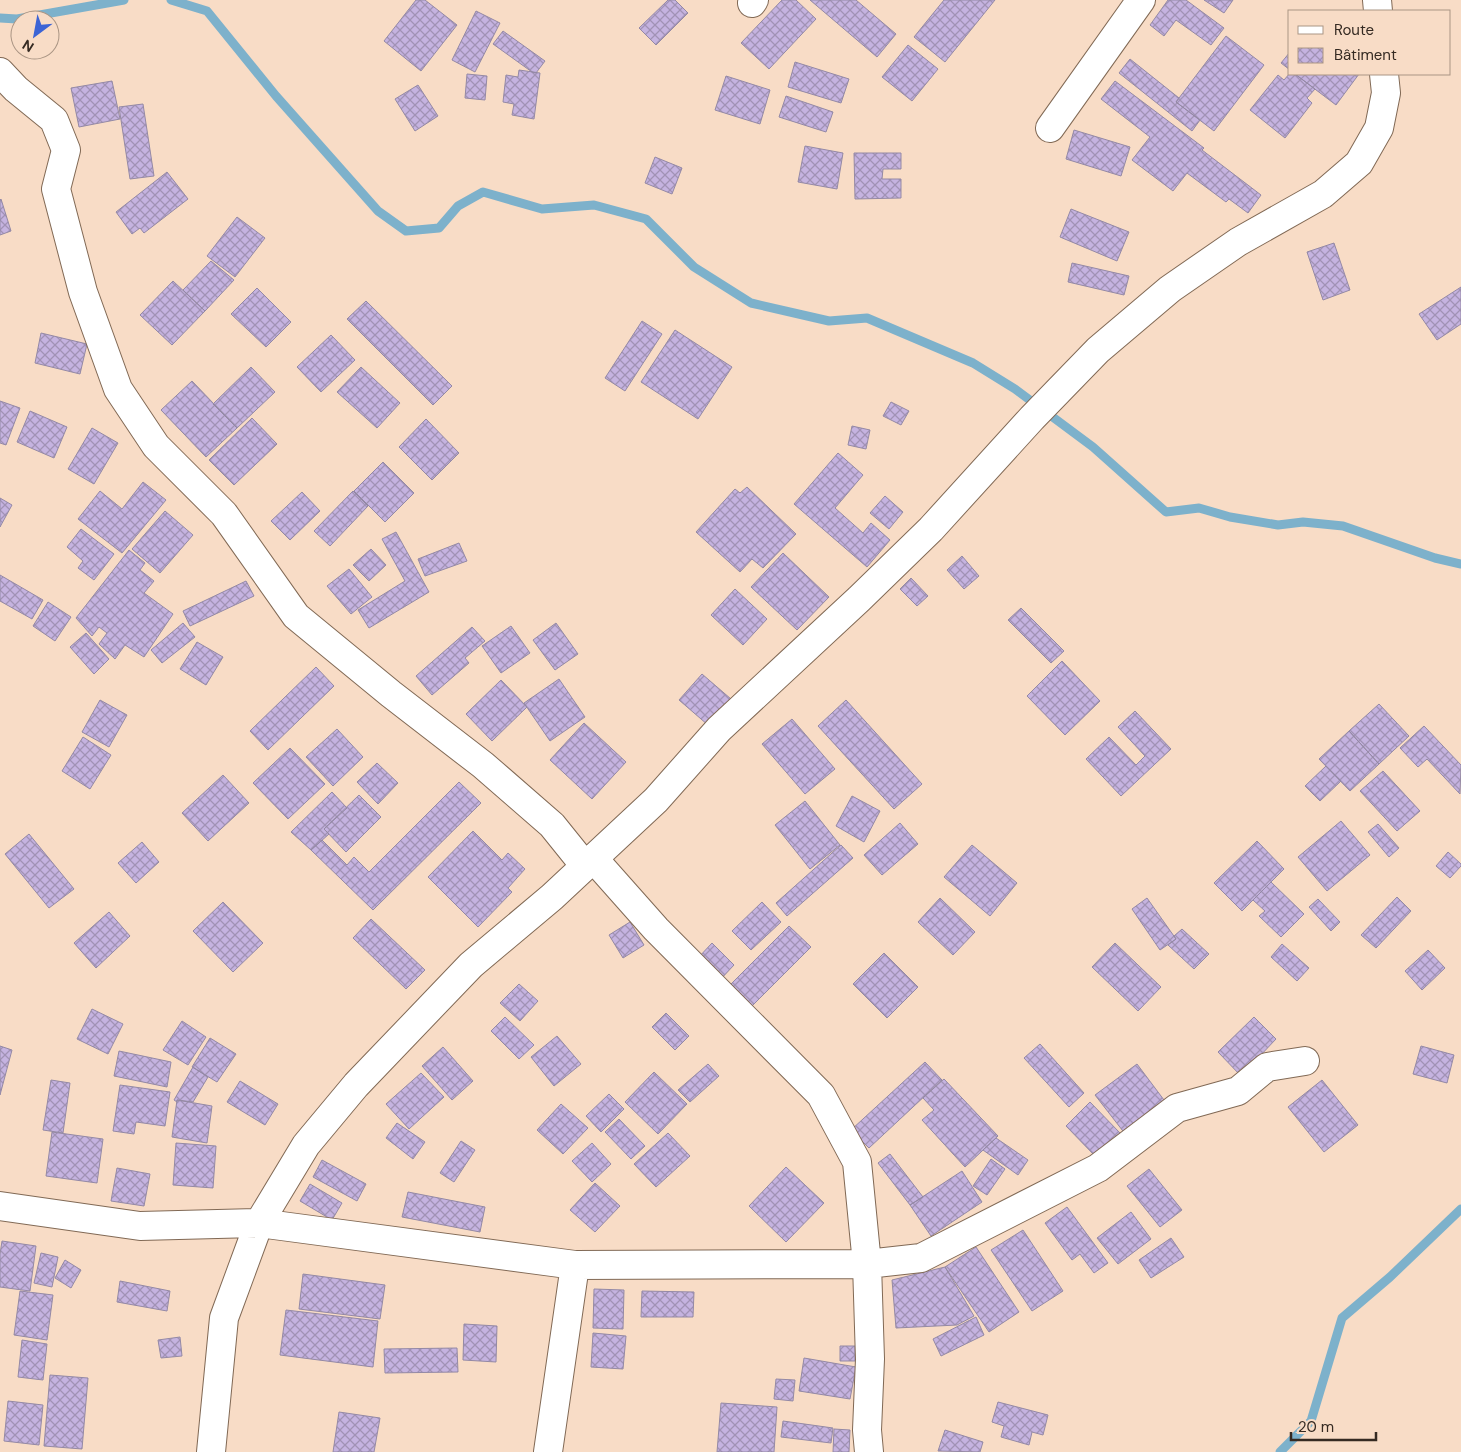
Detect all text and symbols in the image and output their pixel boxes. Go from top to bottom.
north arrow [10,10,60,60]
legend [1288,10,1451,75]
text: Route [1334,20,1374,40]
text: N [19,36,37,56]
text: Bâtiment [1334,45,1397,65]
scale bar [1291,1410,1376,1442]
text: 20 m [1298,1417,1334,1437]

